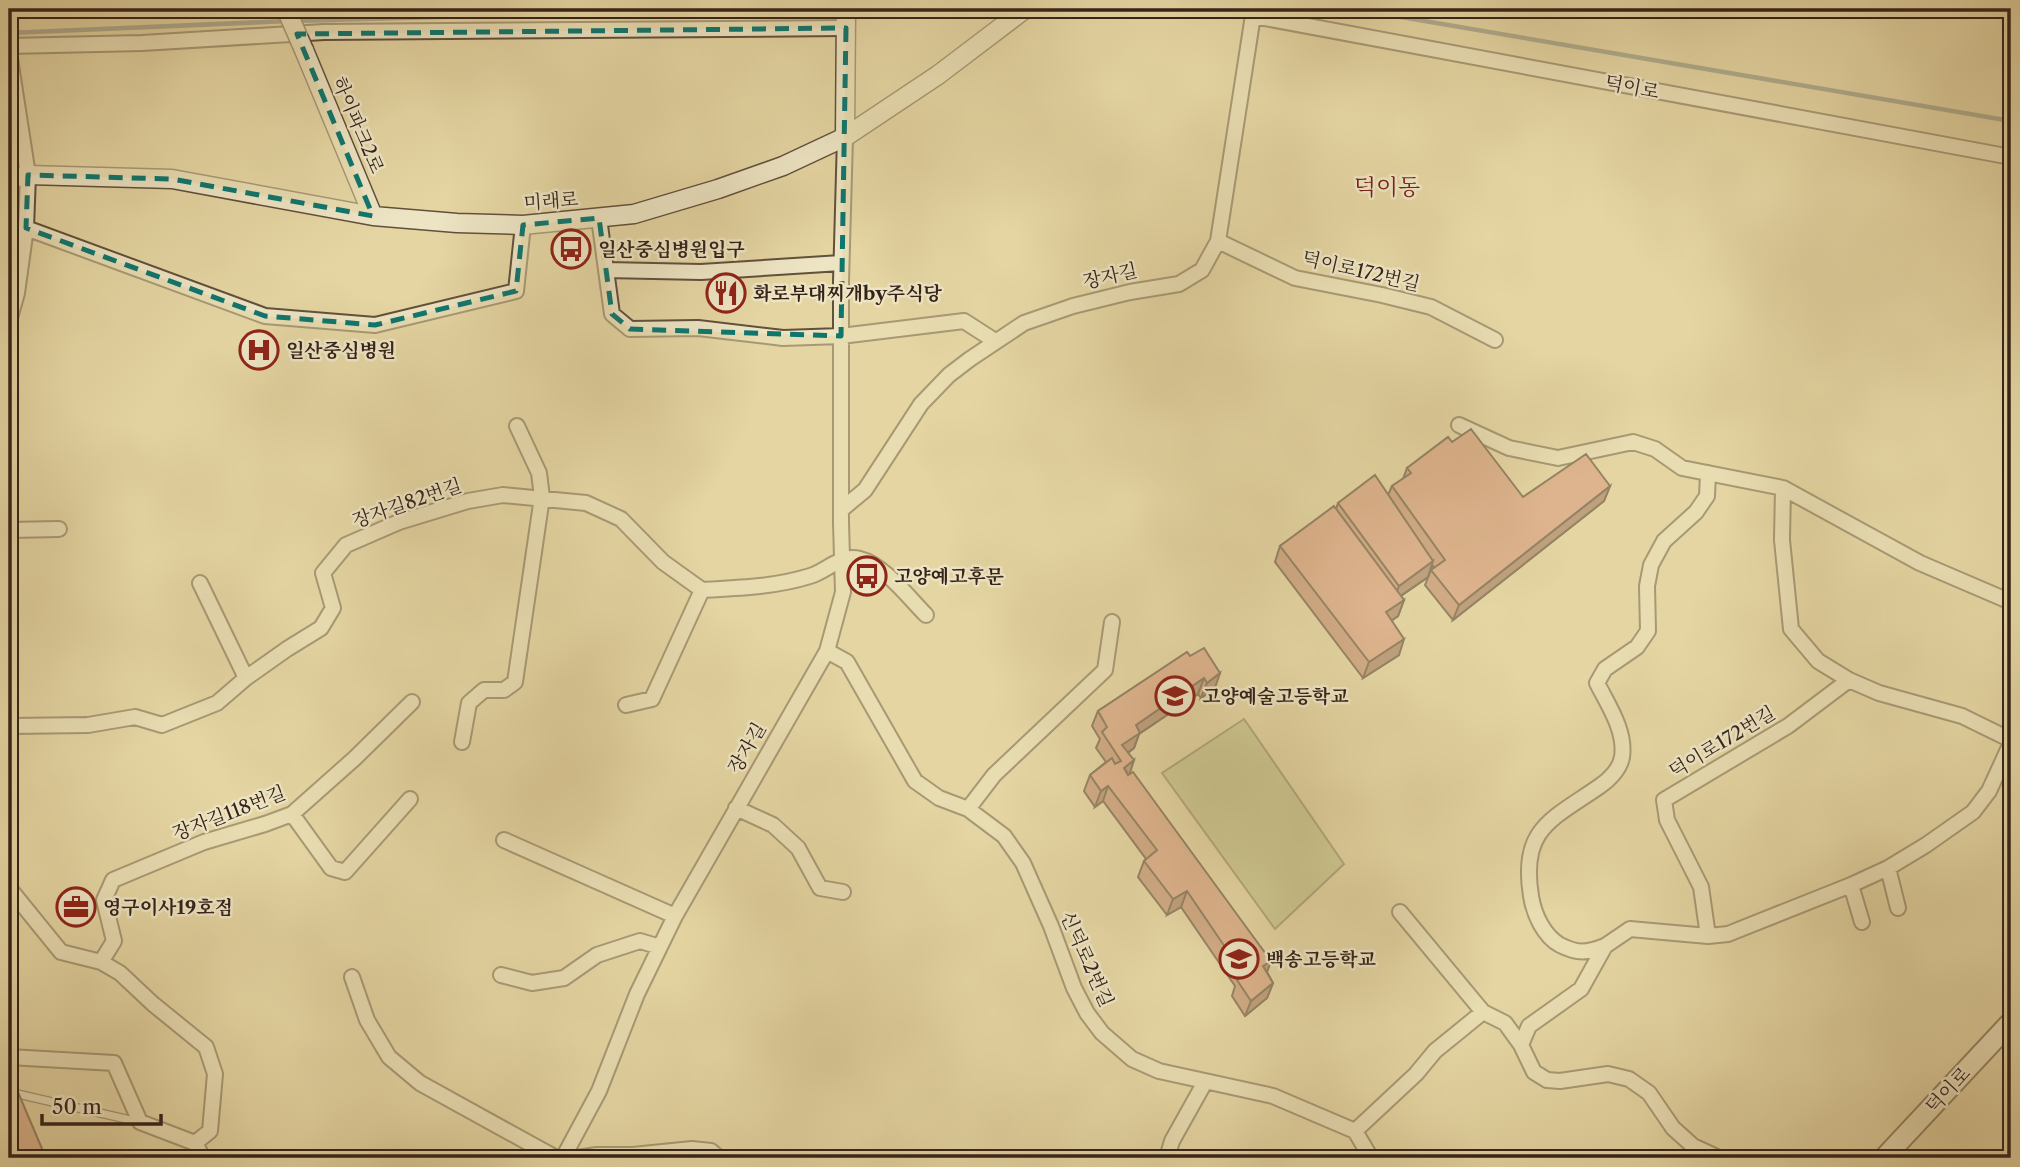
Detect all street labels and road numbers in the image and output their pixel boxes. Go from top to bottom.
street label: 덕이로 [1603,70,1661,104]
street label: 하이파크2로 [327,73,389,177]
street label: 미래로 [523,188,579,214]
street label: 덕이로172번길 [1300,246,1422,296]
street label: 장자길 [1081,259,1139,293]
street label: 장자길82번길 [349,474,465,532]
street label: 덕이로172번길 [1665,701,1779,783]
street label: 장자길 [723,718,771,778]
street label: 장자길118번길 [169,781,289,845]
street label: 신덕로2번길 [1056,907,1118,1011]
street label: 덕이로 [1921,1062,1975,1118]

